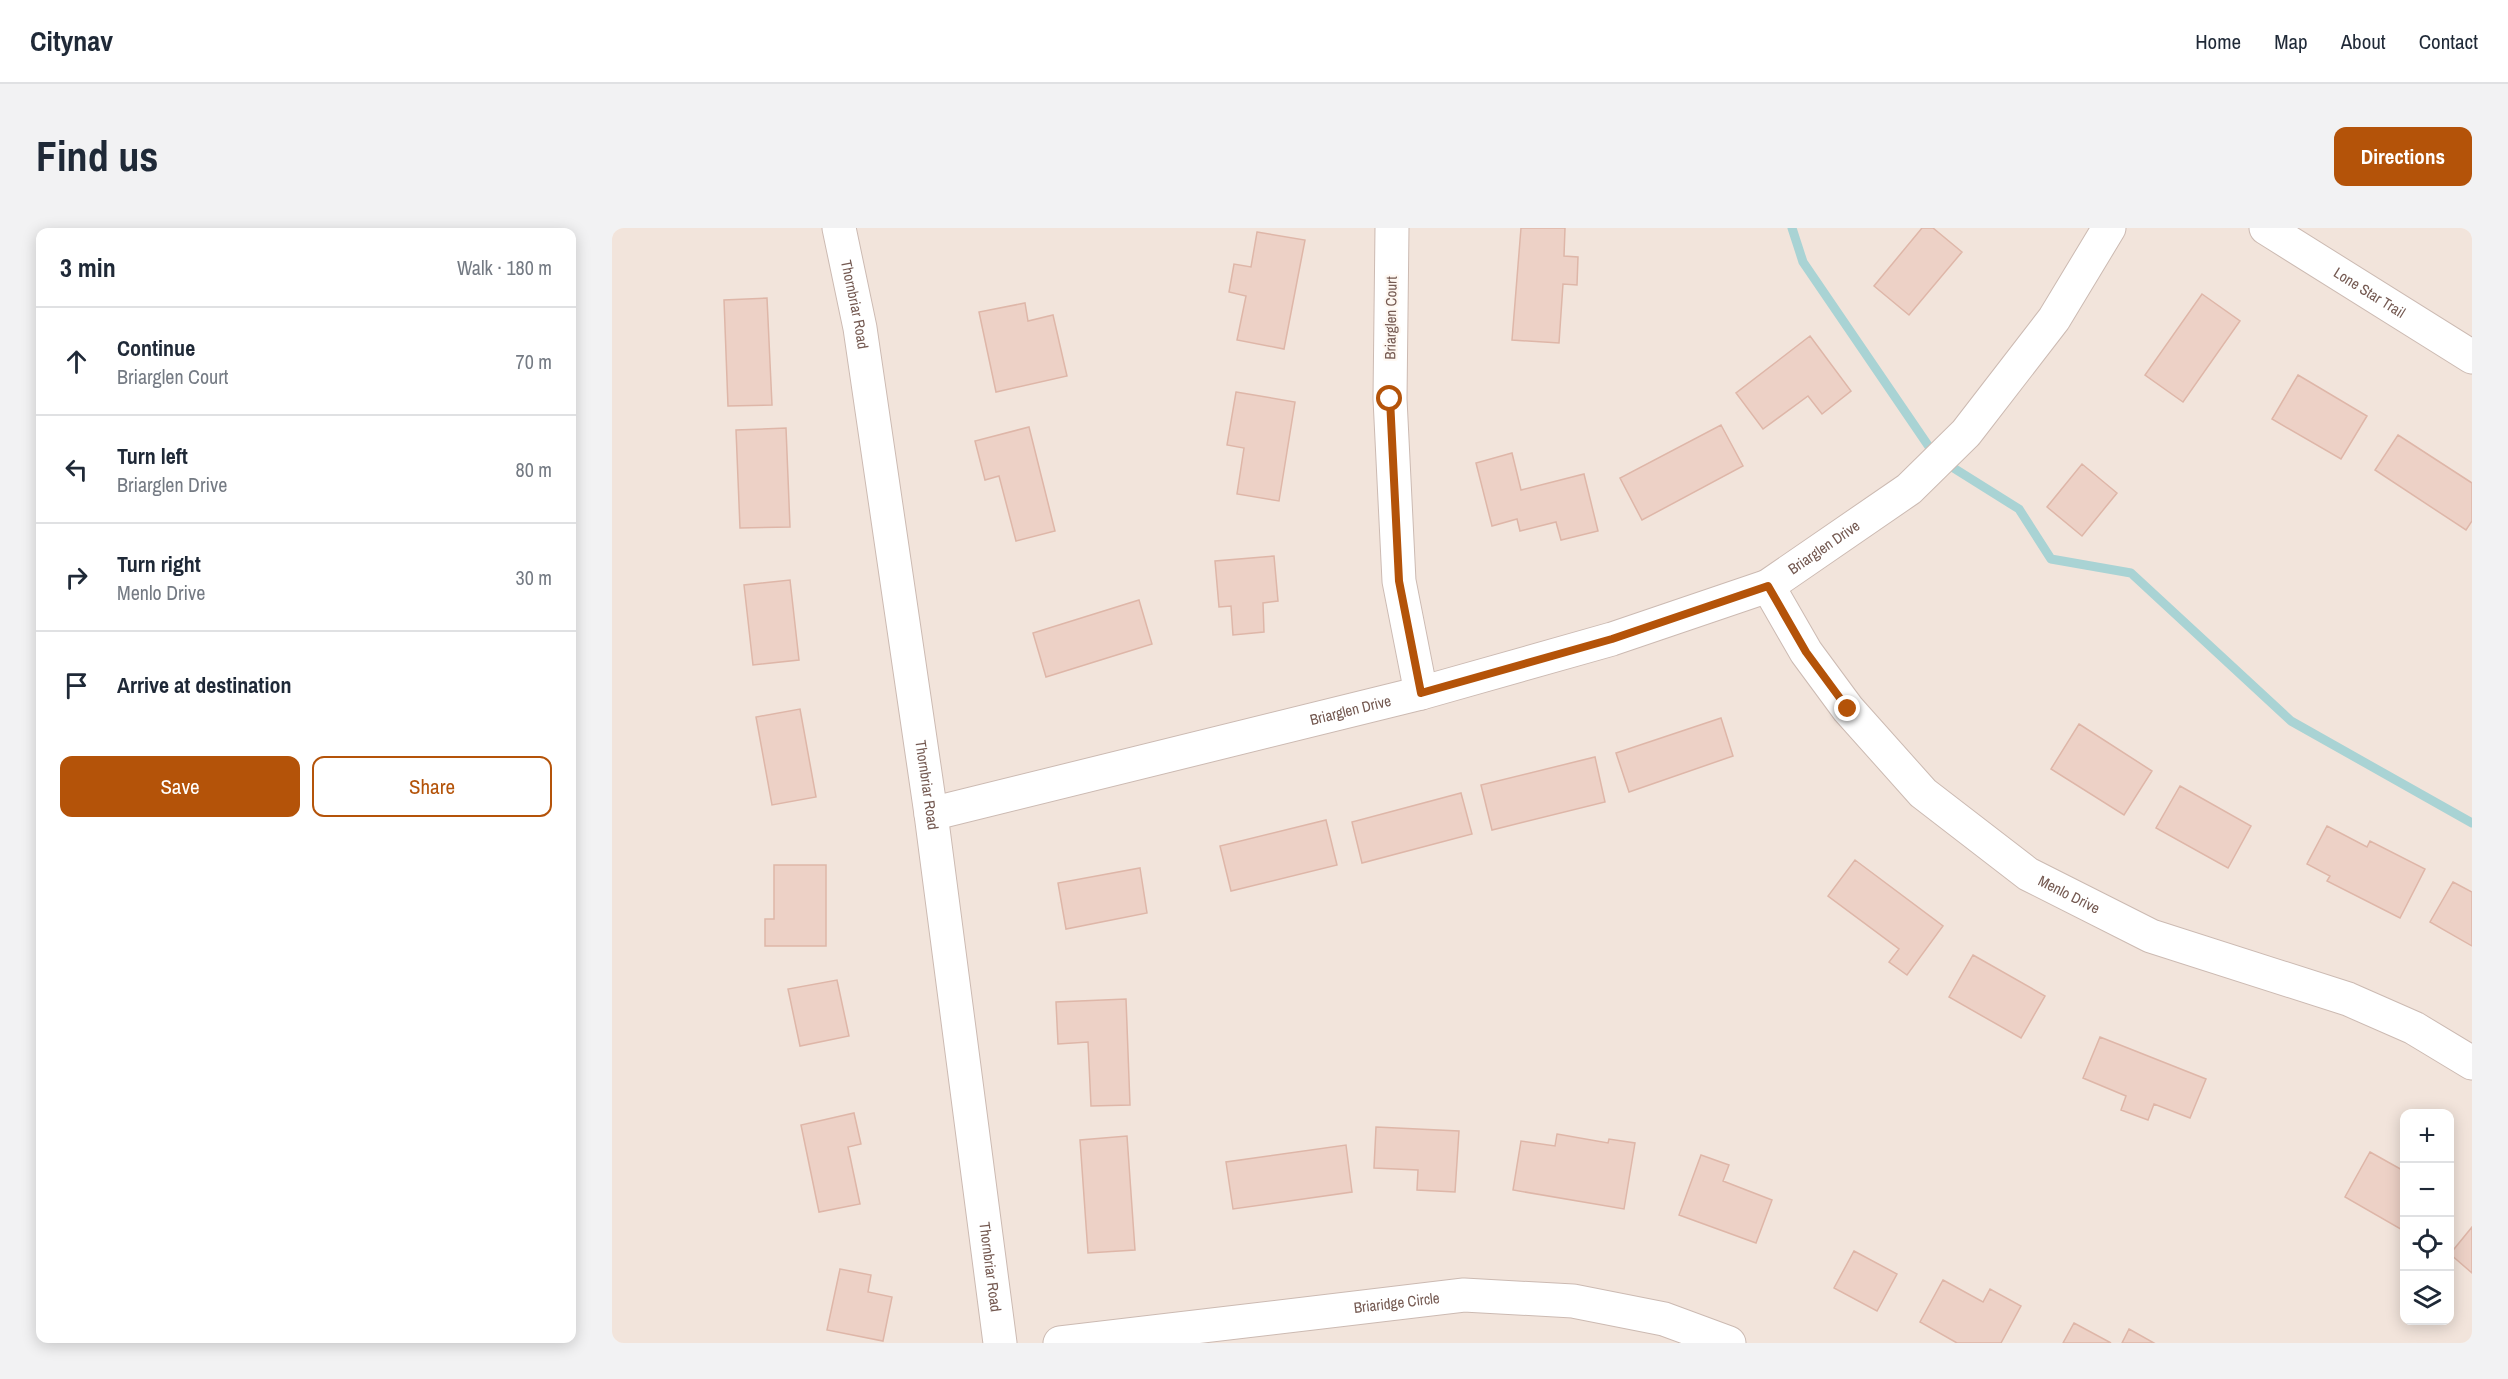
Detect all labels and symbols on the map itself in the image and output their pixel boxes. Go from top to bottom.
street label: Thornbriar Road [836,258,874,350]
street label: Lone Star Trail [2330,262,2409,323]
street label: Briarglen Court [1379,276,1402,360]
route start [1376,385,1402,411]
street label: Briarglen Drive [1784,515,1864,579]
street label: Briarglen Drive [1308,690,1393,730]
route end [1834,695,1860,721]
street label: Thornbriar Road [910,739,944,831]
street label: Menlo Drive [2035,870,2104,919]
street label: Thornbriar Road [974,1221,1007,1313]
street label: Briaridge Circle [1353,1287,1441,1318]

